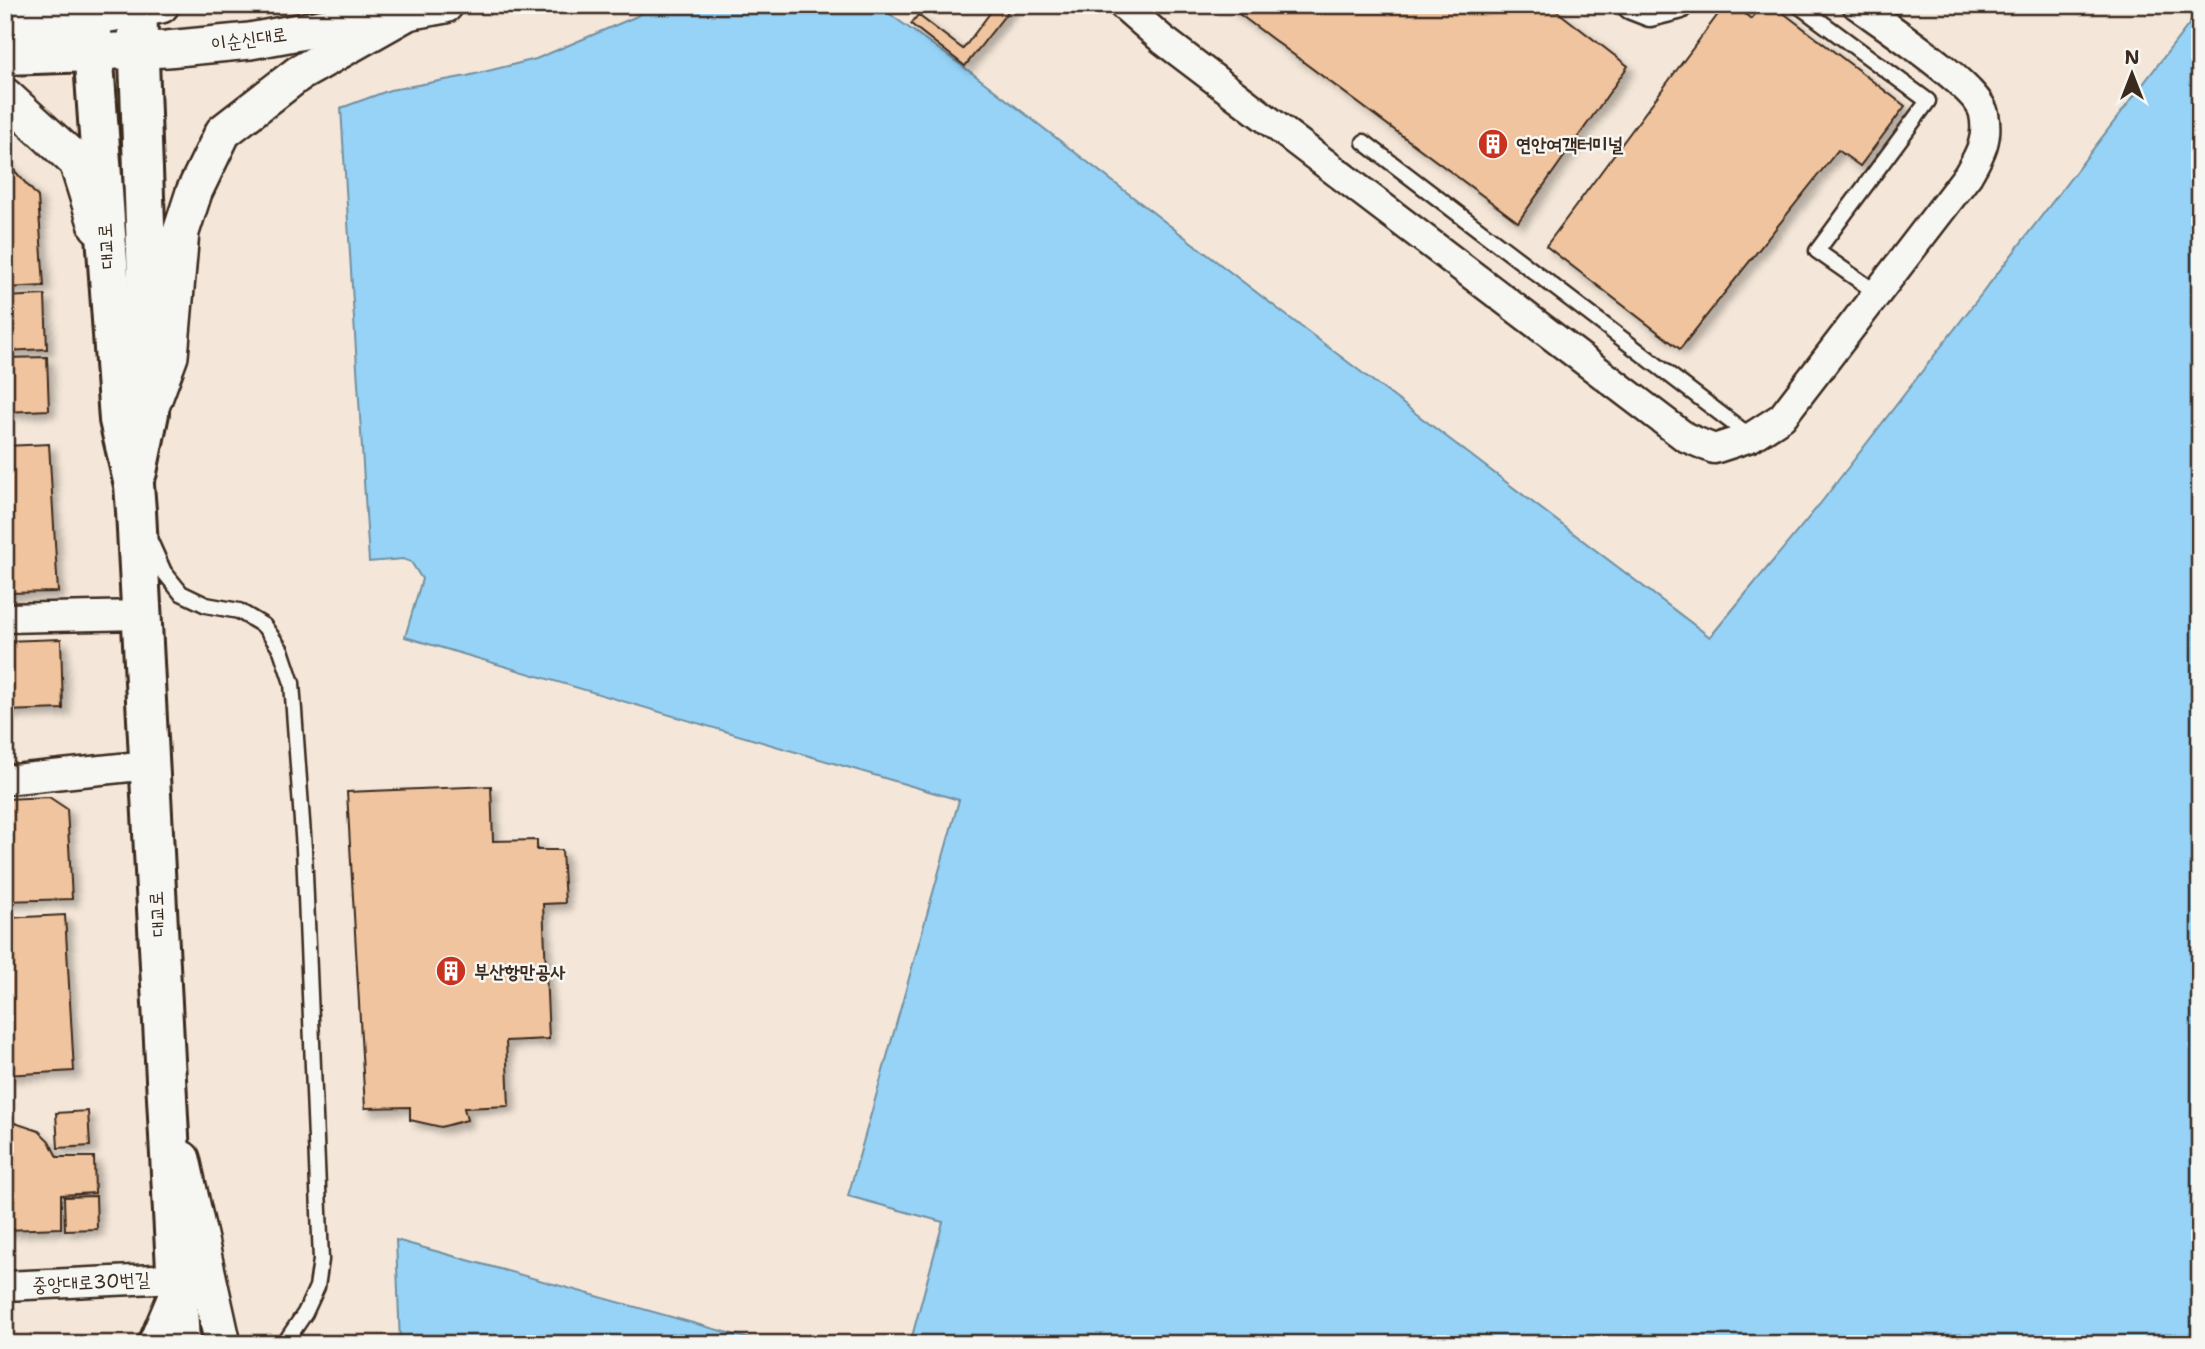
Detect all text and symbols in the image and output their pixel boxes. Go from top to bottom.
street label: 이순신대로 [209,21,289,57]
north arrow [2096,38,2166,108]
text: N [2124,45,2140,70]
building icon: 연안여객터미널 [1476,127,1510,161]
place label: 연안여객터미널 [1516,132,1624,157]
street label: 대교로 [92,222,120,270]
street label: 대교로 [143,890,171,938]
building icon: 부산항만공사 [434,954,468,988]
place label: 부산항만공사 [474,959,566,984]
street label: 중앙대로30번길 [31,1266,151,1298]

